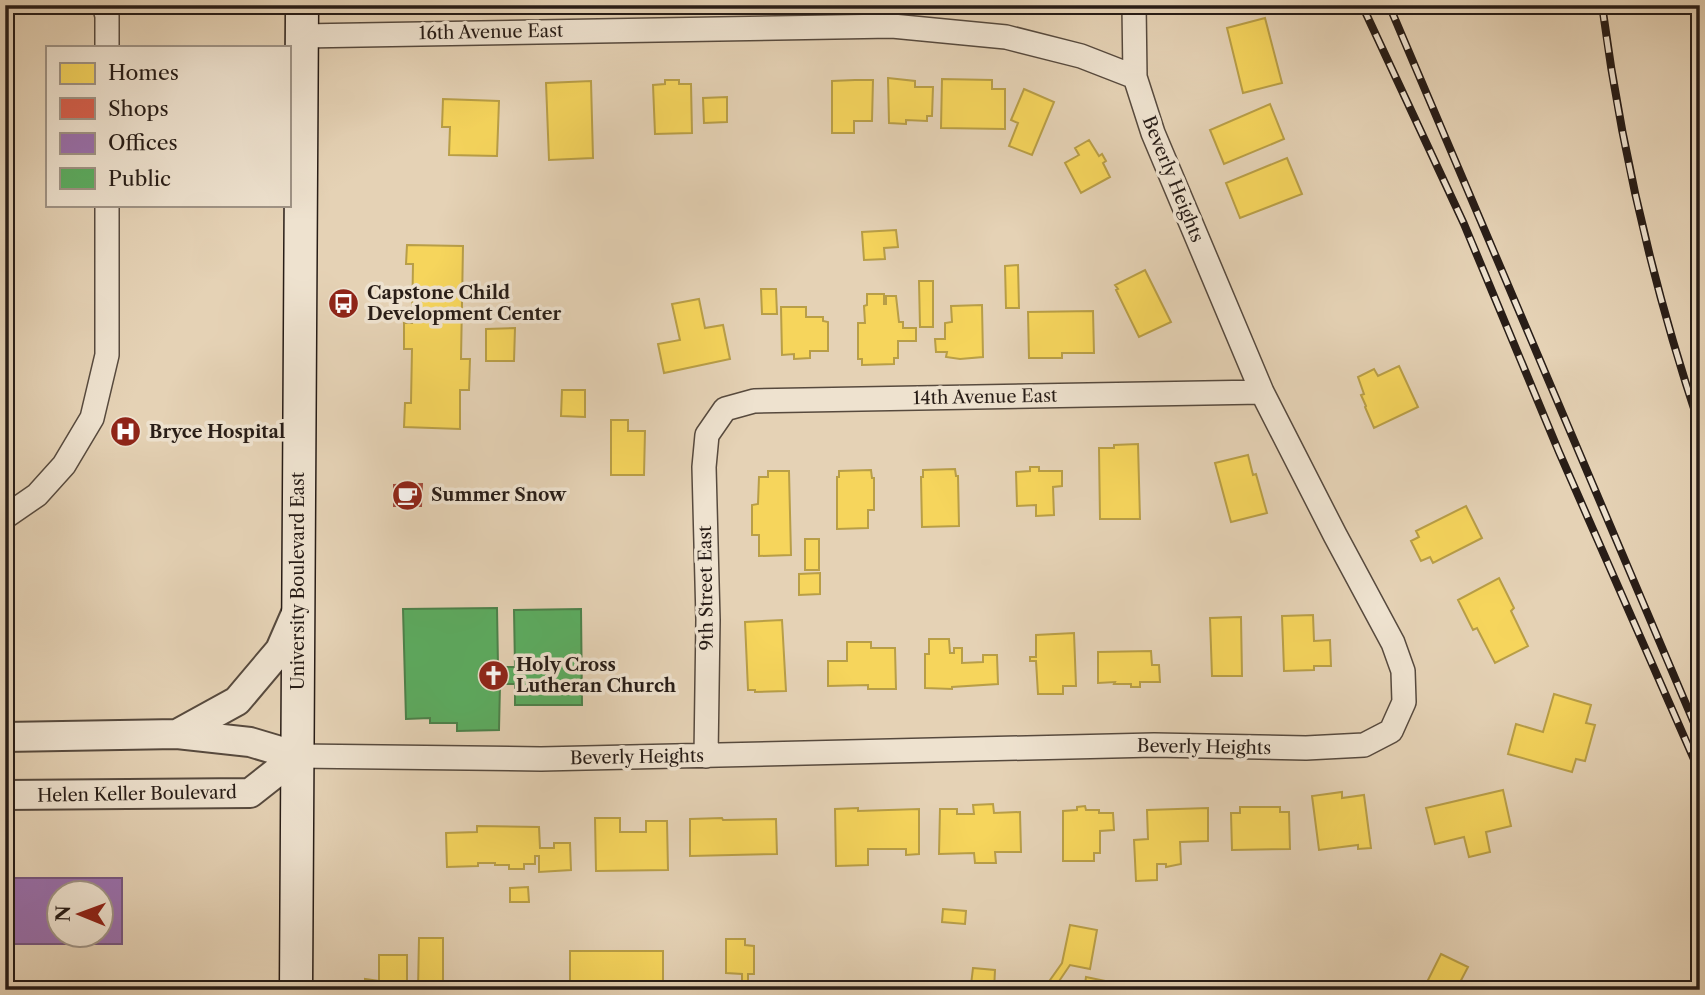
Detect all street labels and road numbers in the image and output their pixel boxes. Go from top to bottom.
street label: 16th Avenue East [419,20,564,44]
street label: Beverly Heights [1138,113,1208,245]
street label: 14th Avenue East [913,385,1058,409]
street label: University Boulevard East [287,471,309,690]
street label: 9th Street East [694,525,718,651]
street label: Beverly Heights [1137,735,1271,759]
street label: Beverly Heights [570,745,704,769]
street label: Helen Keller Boulevard [37,781,237,807]

